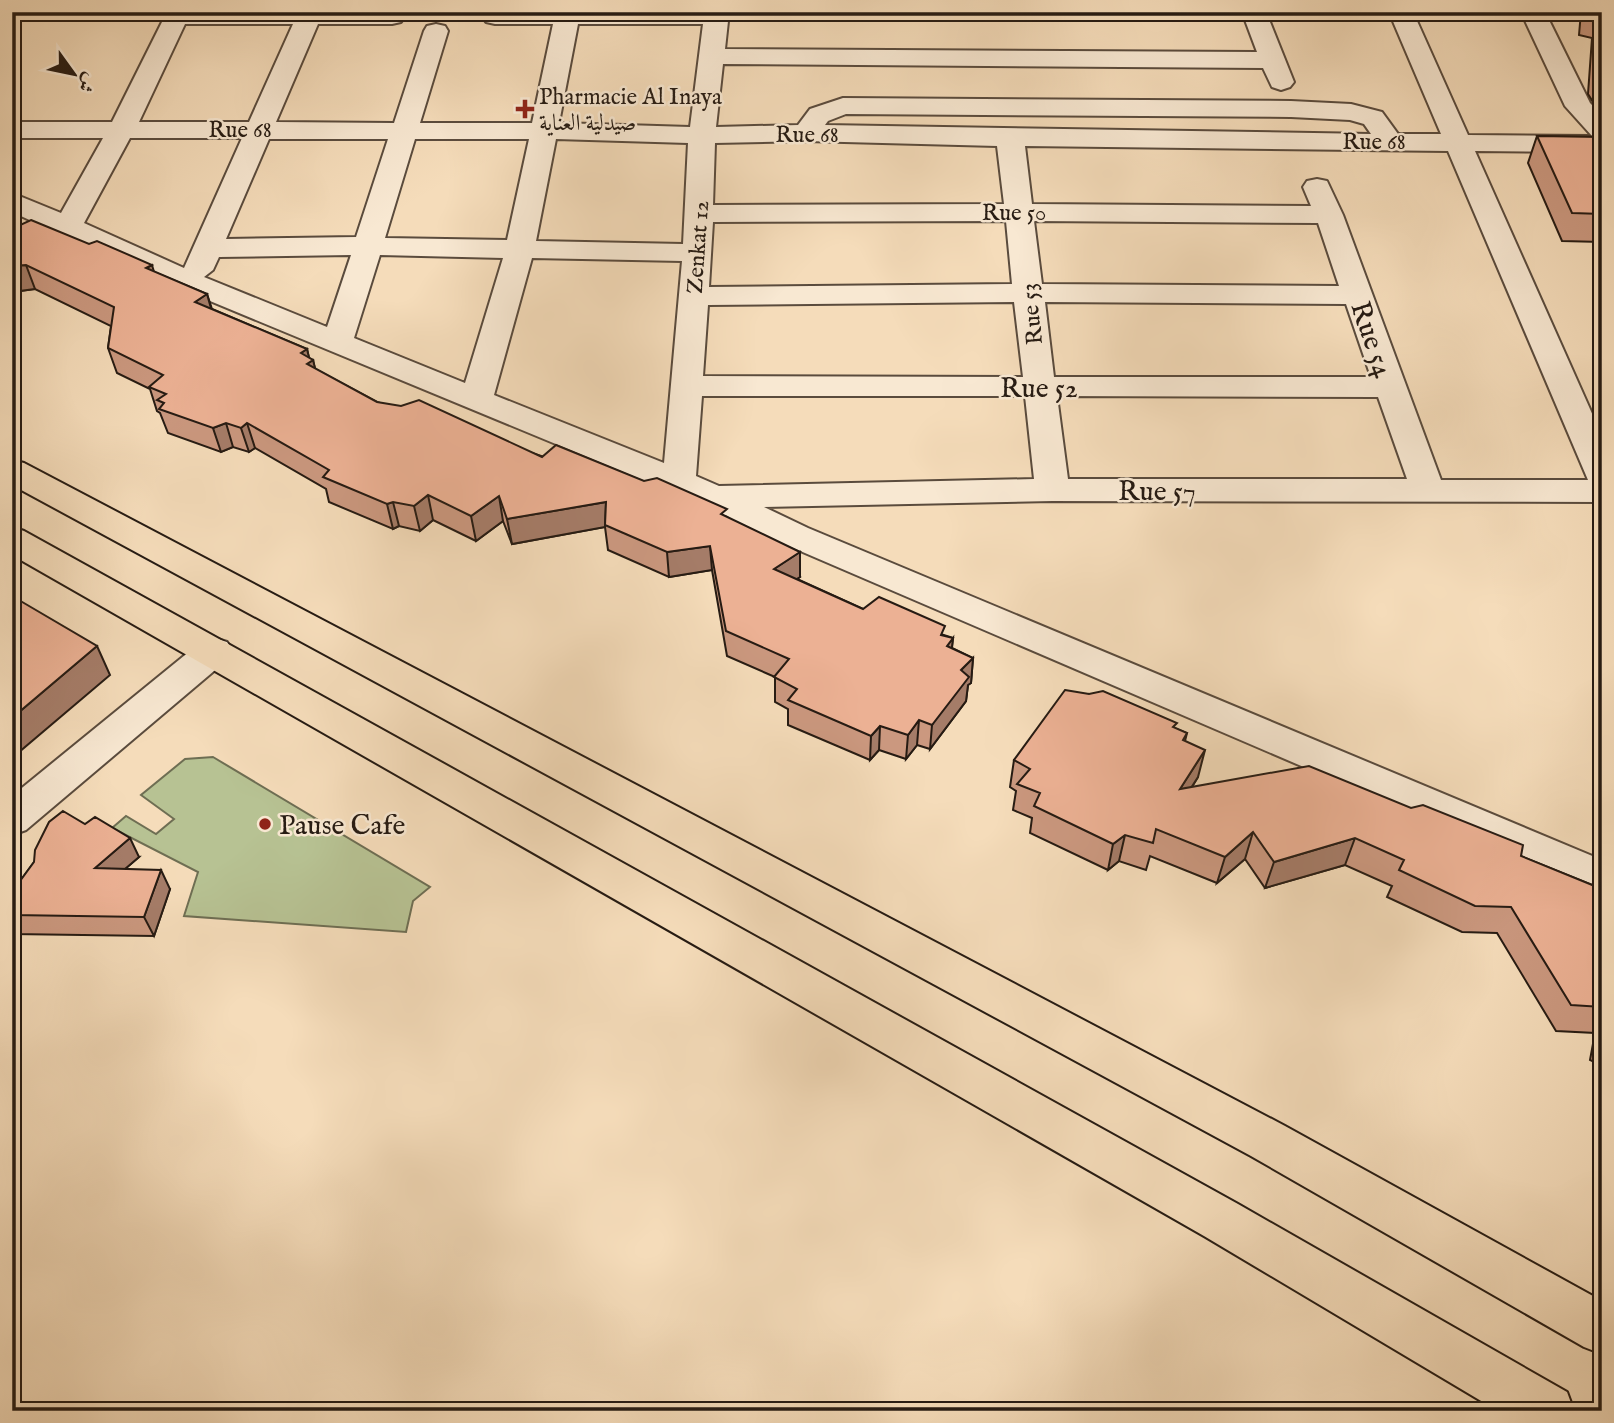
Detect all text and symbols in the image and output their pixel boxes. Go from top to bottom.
north arrow [38,38,108,108]
text: ش [71,68,102,97]
place label: Pharmacie Al Inaya صيدلية العناية [539,83,722,138]
marker: Pharmacie Al Inaya صيدلية العناية [517,101,533,117]
street label: Rue 68 [208,116,272,145]
street label: Rue 68 [775,121,839,150]
street label: Rue 68 [1342,128,1406,157]
street label: Zenkat 12 [681,199,716,295]
street label: Rue 50 [982,199,1046,228]
street label: Rue 53 [1015,282,1050,346]
street label: Rue 54 [1341,297,1400,383]
street label: Rue 52 [1000,372,1078,407]
street label: Rue 57 [1118,475,1196,510]
place label: Pause Cafe [279,809,406,844]
marker: Pause Cafe [257,816,273,832]

